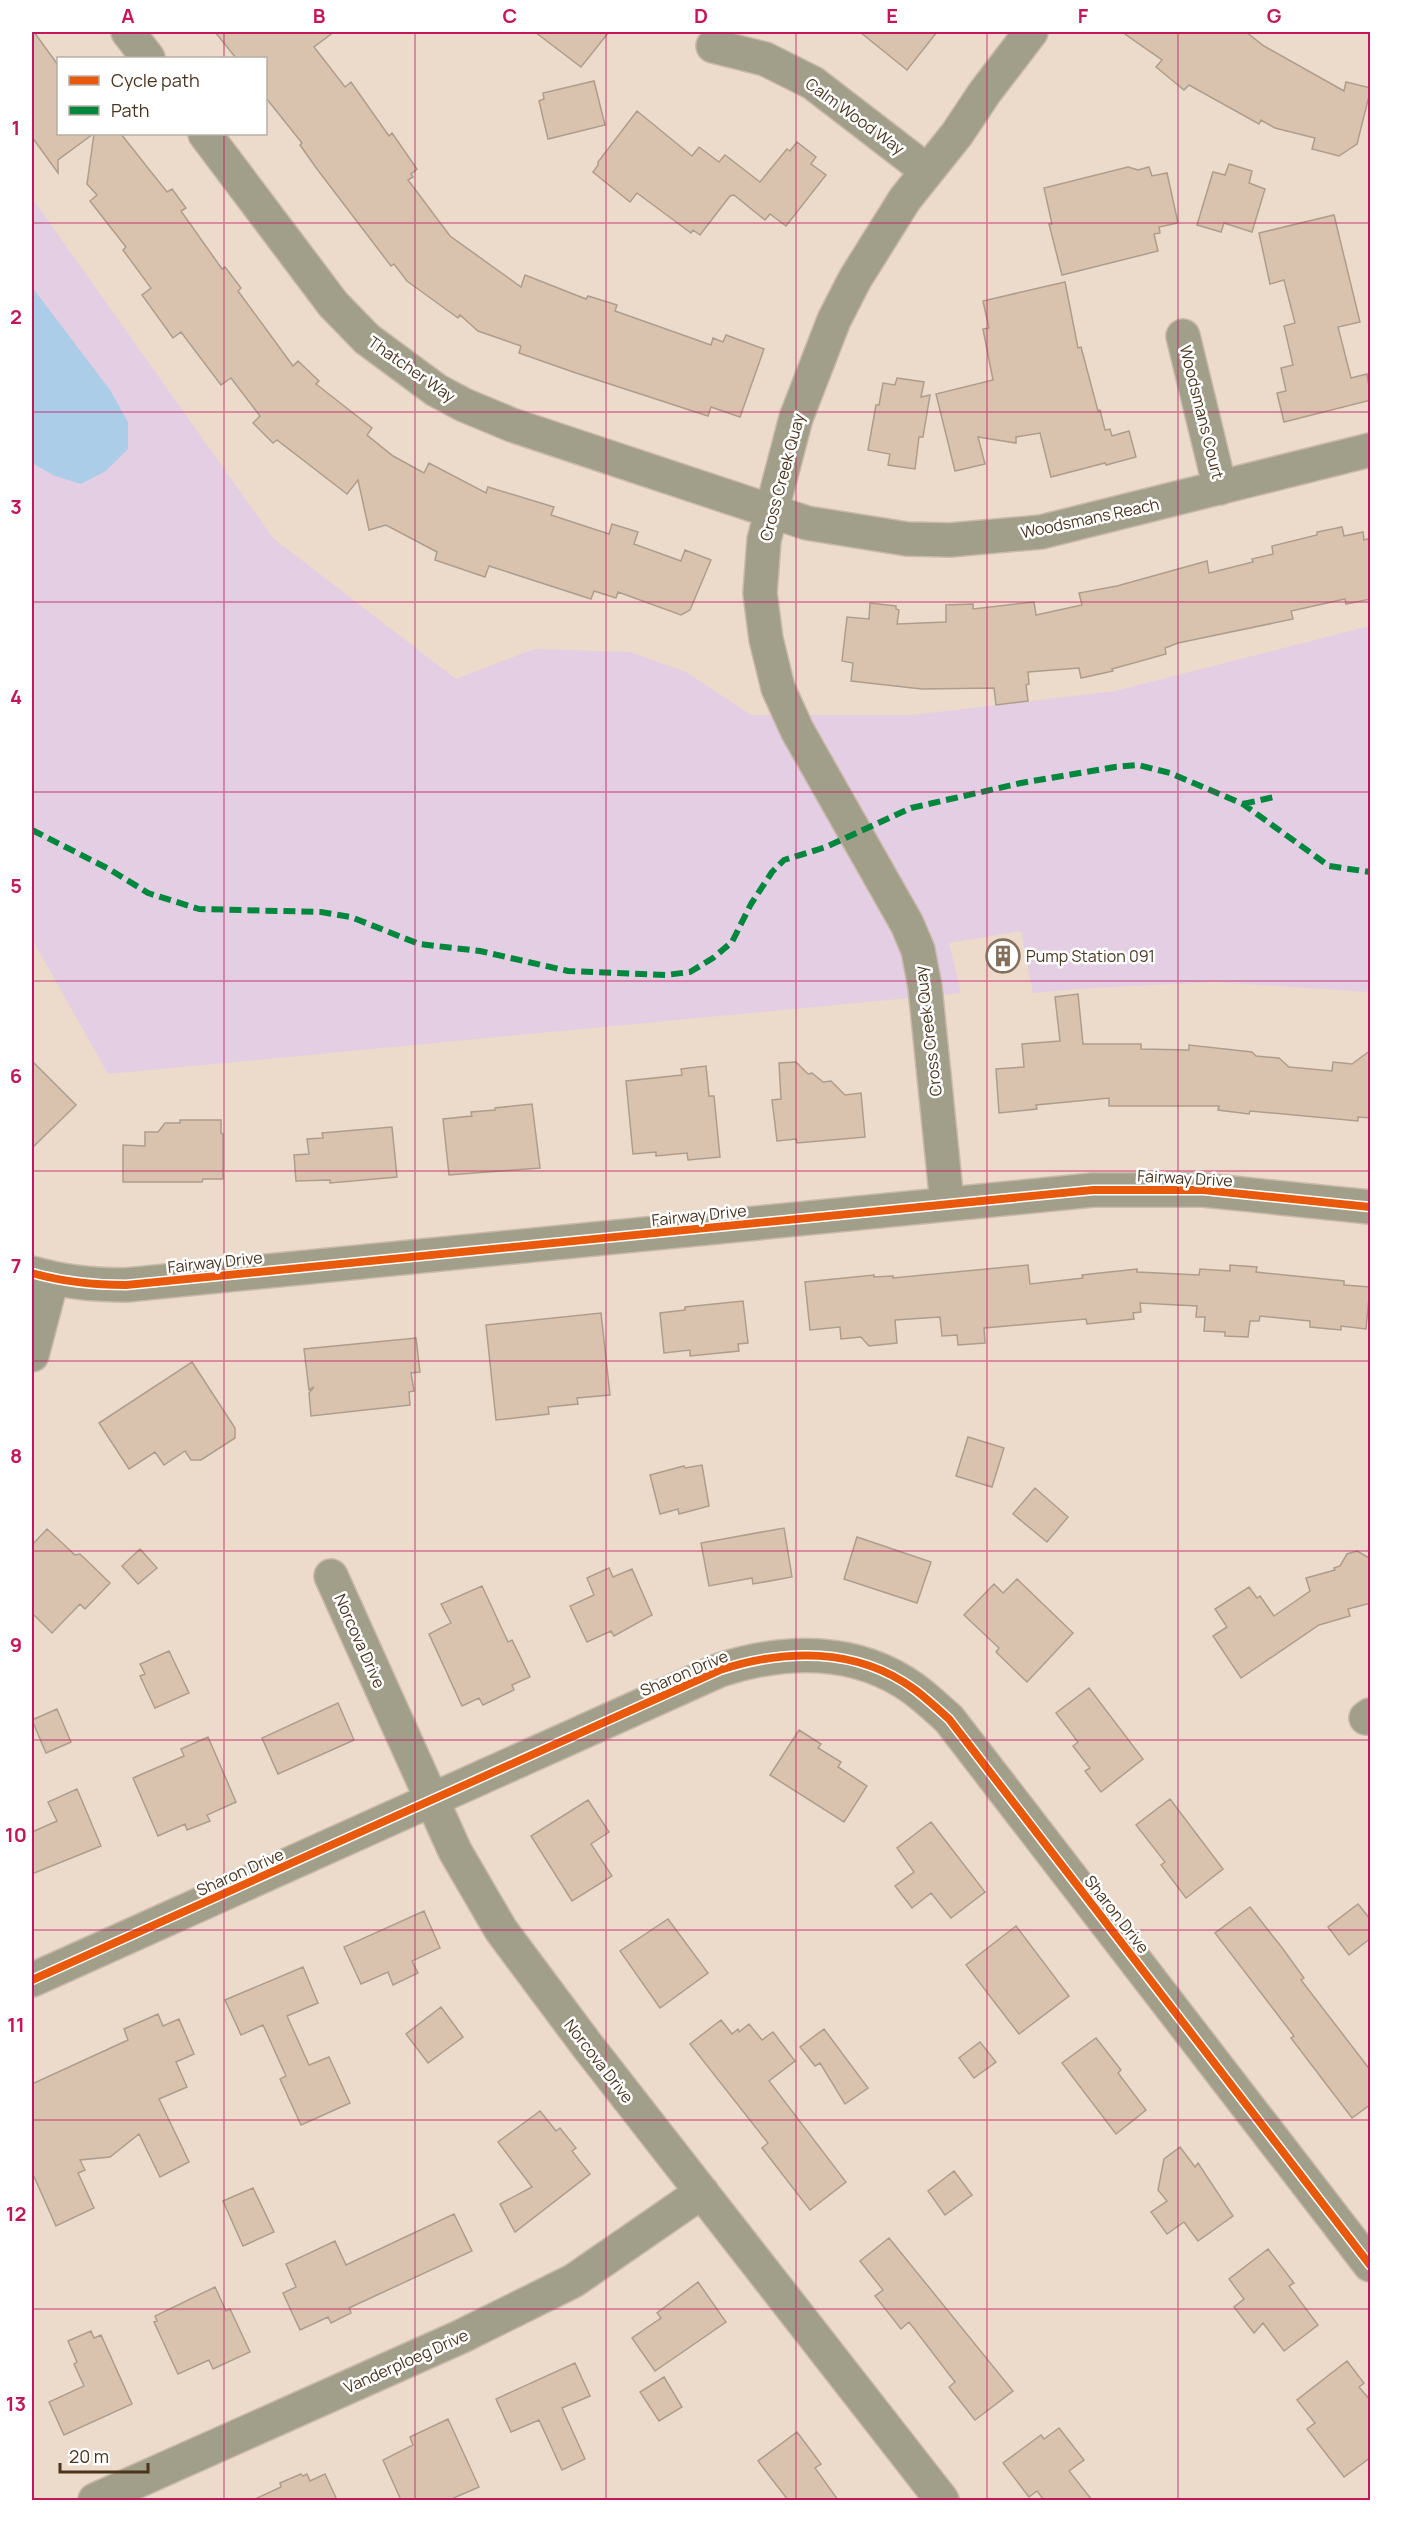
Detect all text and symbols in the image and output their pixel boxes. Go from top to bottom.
text: A [121,2,135,29]
text: B [313,2,326,29]
text: C [503,2,517,29]
text: D [694,2,708,29]
text: E [886,2,898,29]
text: F [1078,2,1089,29]
text: G [1267,2,1282,29]
legend [57,57,267,135]
text: Cycle path [111,68,200,92]
street label: Calm Wood Way [801,73,909,160]
text: Path [111,98,149,122]
text: 1 [12,114,20,141]
text: 2 [10,303,22,330]
street label: Thatcher Way [364,331,460,408]
street label: Woodsmans Court [1175,343,1229,481]
street label: Cross Creek Quay [754,410,810,543]
text: 3 [10,493,22,520]
street label: Woodsmans Reach [1019,493,1161,543]
text: 4 [10,683,22,710]
text: 5 [10,872,22,899]
building icon: Pump Station 091 [985,938,1021,974]
place label: Pump Station 091 [1026,945,1155,967]
street label: Cross Creek Quay [909,964,947,1097]
text: 6 [10,1062,22,1089]
street label: Fairway Drive [1137,1165,1233,1191]
street label: Fairway Drive [650,1199,748,1231]
street label: Fairway Drive [166,1246,264,1278]
text: 7 [11,1252,21,1279]
text: 8 [10,1442,22,1469]
street label: Norcova Drive [329,1590,391,1692]
text: 9 [10,1631,22,1658]
street label: Sharon Drive [637,1645,731,1701]
text: 10 [5,1821,27,1848]
street label: Sharon Drive [193,1843,287,1901]
street label: Sharon Drive [1080,1870,1154,1958]
text: 11 [7,2011,25,2038]
street label: Norcova Drive [559,2014,639,2108]
text: 12 [6,2200,26,2227]
street label: Vanderploeg Drive [340,2324,472,2398]
text: 13 [6,2390,26,2417]
scale bar [60,2436,148,2474]
text: 20 m [69,2444,109,2468]

